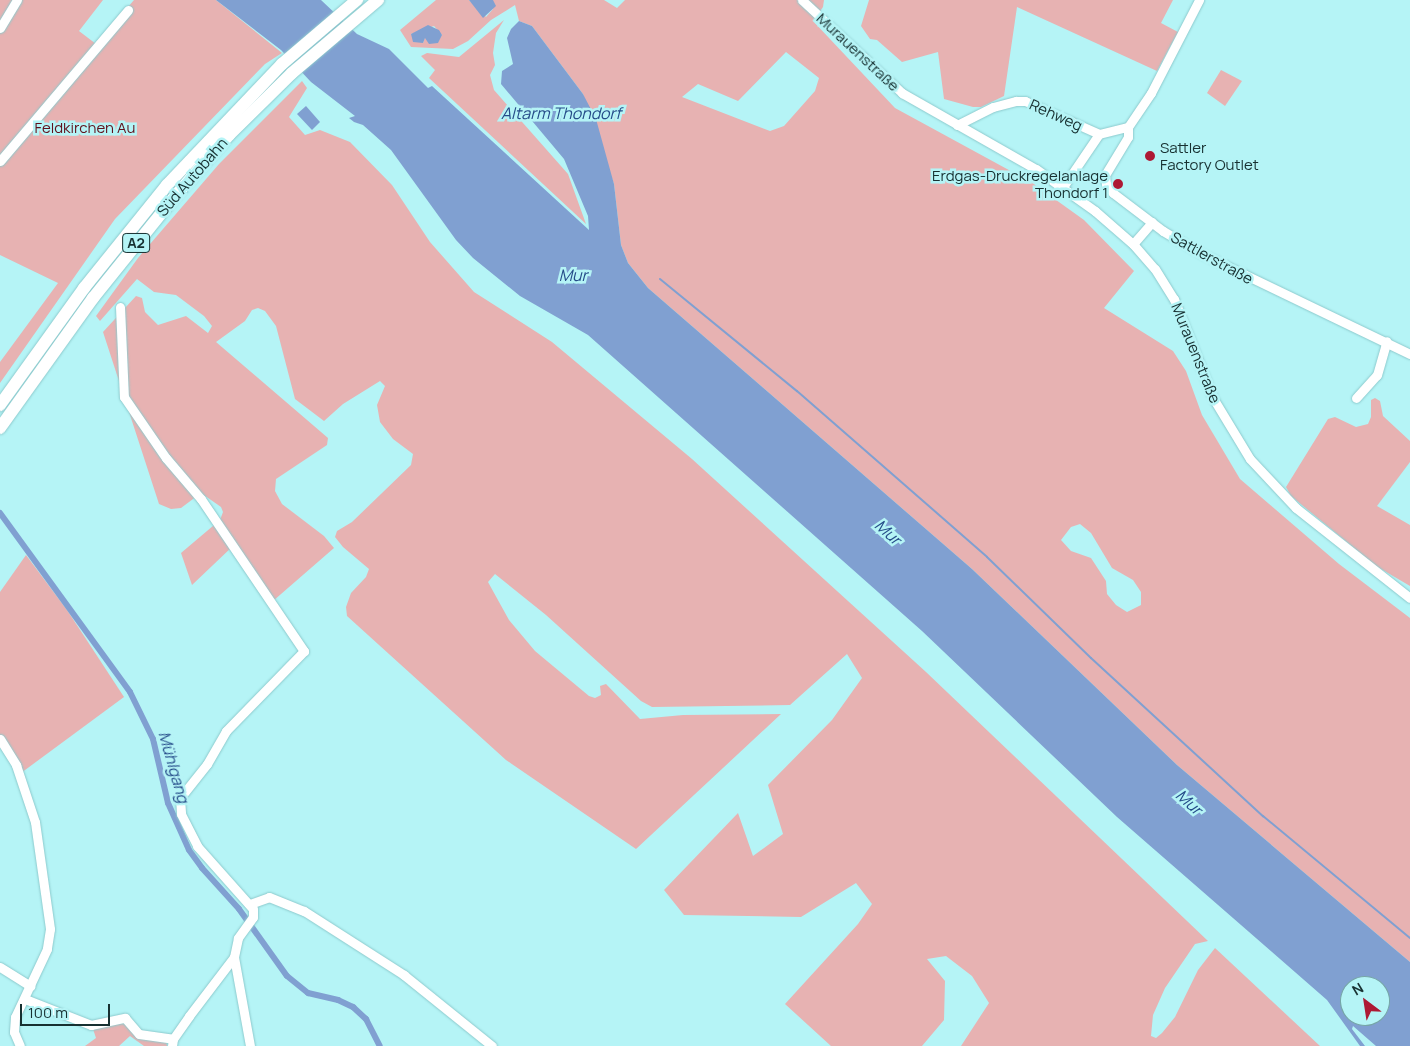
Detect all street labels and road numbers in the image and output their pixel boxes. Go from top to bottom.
street label: Murauenstraße [813,9,903,95]
street label: Rehweg [1027,95,1085,135]
street label: Süd Autobahn [153,134,231,220]
street label: Sattlerstraße [1168,228,1256,288]
road number: A2 [121,232,151,254]
street label: Murauenstraße [1168,300,1224,406]

